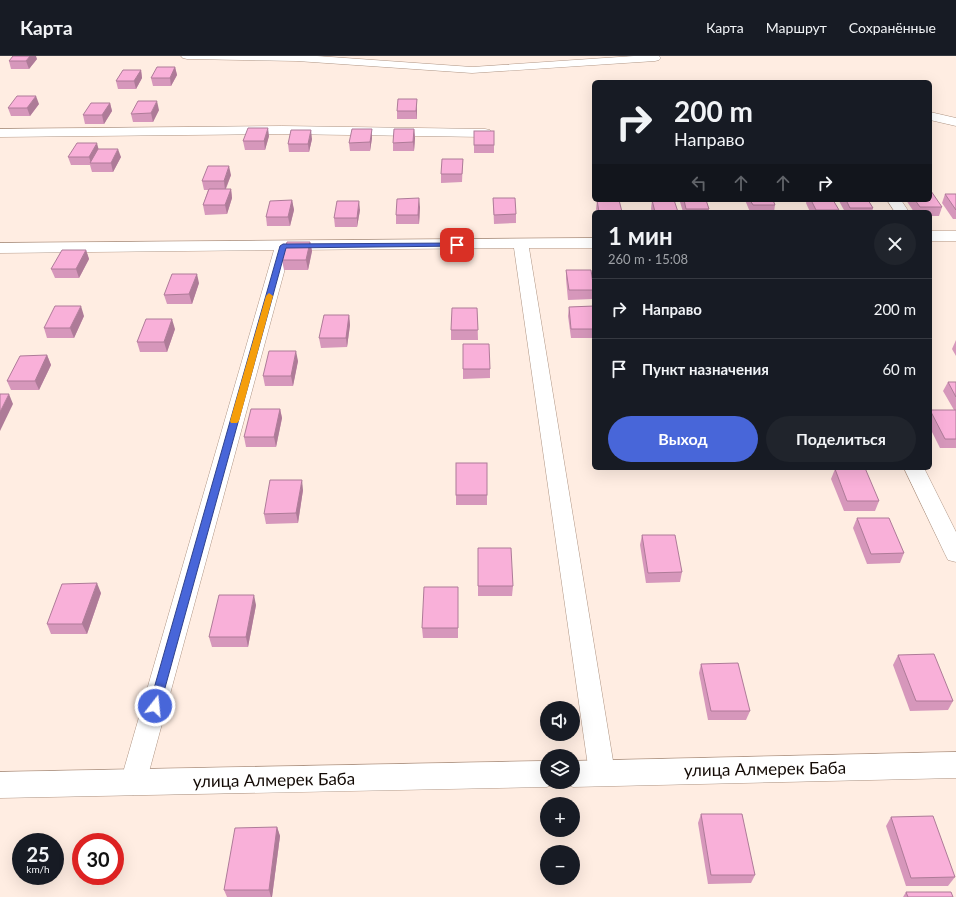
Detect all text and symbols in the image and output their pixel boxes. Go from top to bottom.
text: Карта [20,16,73,39]
text: Карта [706,19,744,36]
text: Маршрут [766,19,827,36]
text: Сохранённые [849,19,936,36]
text: 200 m [674,94,753,128]
icon: right [608,96,660,148]
text: Направо [674,128,745,150]
icon: left [688,172,710,194]
icon: ahead [730,172,752,194]
icon: ahead [772,172,794,194]
icon: right [814,172,836,194]
text: 1 мин [608,221,673,250]
button: close [874,223,916,265]
pin [440,228,474,262]
icon: arrive [446,234,468,256]
text: 260 m · 15:08 [608,251,688,267]
icon: right [608,298,630,320]
text: Направо [642,300,702,318]
text: 200 m [874,300,916,318]
icon: arrive [608,358,630,380]
text: Пункт назначения [642,360,769,378]
text: 60 m [882,360,916,378]
button: Выход [608,416,758,462]
button: Поделиться [766,416,916,462]
position arrow [134,685,176,727]
map controls [540,701,580,885]
button: sound [540,701,580,741]
button: layers [540,749,580,789]
street label: улица Алмерек Баба [684,757,846,780]
street label: улица Алмерек Баба [193,768,355,791]
button: + [540,797,580,837]
speed limit sign: 30 [72,833,124,885]
text: 25 [26,842,50,866]
button: − [540,845,580,885]
text: km/h [26,863,50,875]

